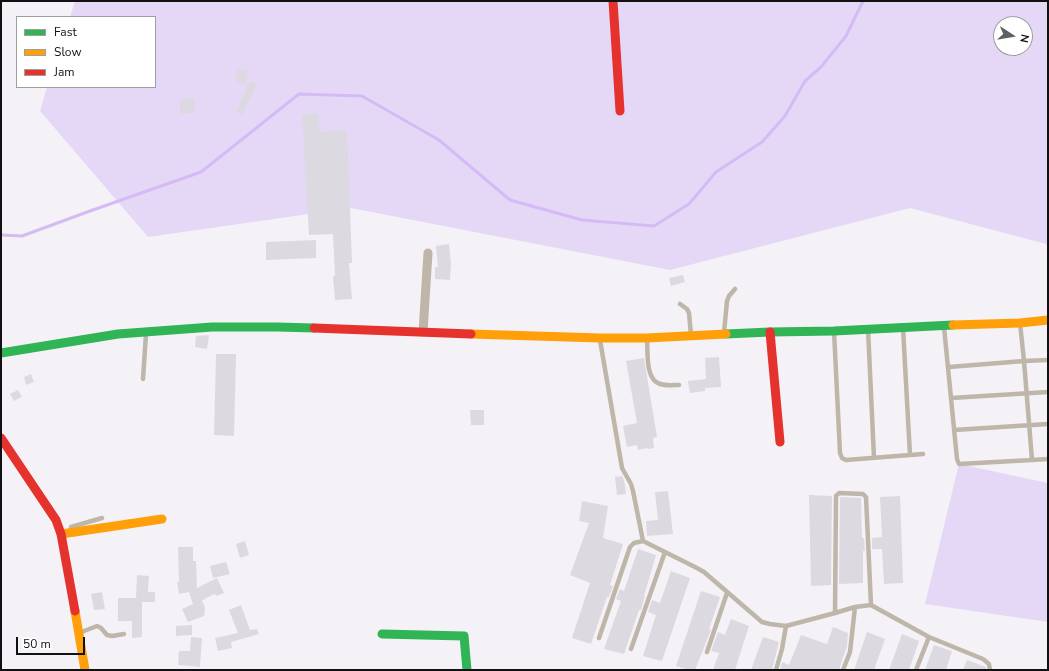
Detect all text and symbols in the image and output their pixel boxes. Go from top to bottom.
legend [16,16,156,88]
north arrow [993,16,1033,56]
text: Fast [54,24,77,40]
text: N [1016,33,1032,44]
text: Slow [54,44,82,60]
text: Jam [54,64,75,80]
scale bar [18,629,87,655]
text: 50 m [23,636,51,652]

